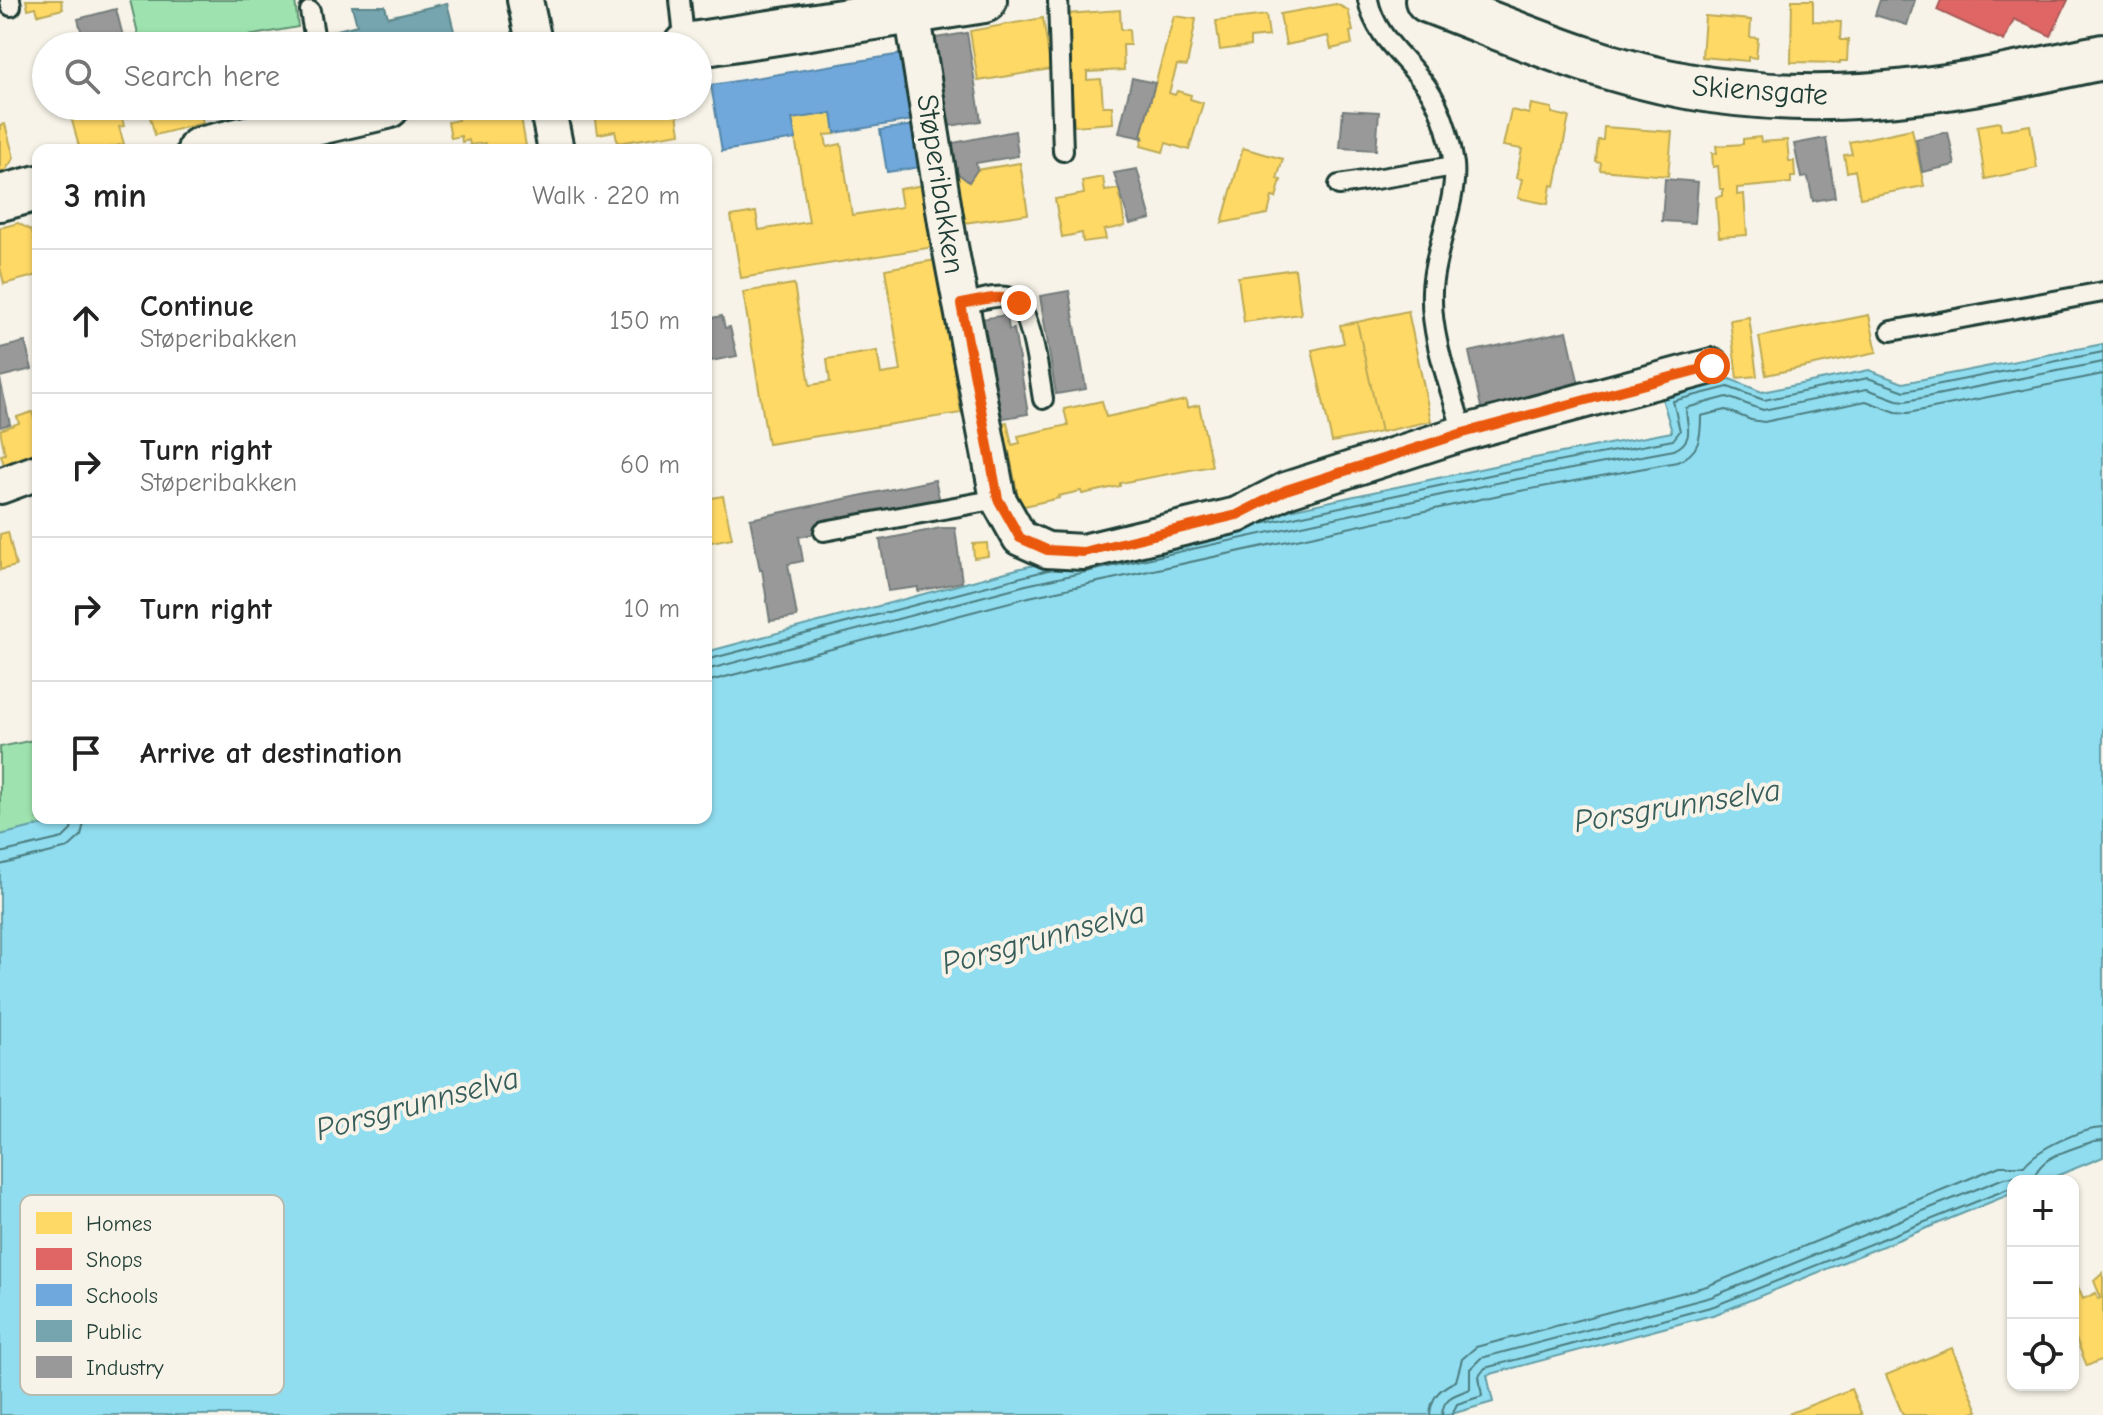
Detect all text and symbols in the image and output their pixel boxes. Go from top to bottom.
search box [32,32,712,120]
icon: search [60,54,104,98]
text: Search here [124,59,280,94]
street label: Skiensgate [1691,68,1829,113]
street label: Støperibakken [909,92,972,276]
text: 3 min [64,176,147,216]
text: Walk · 220 m [532,181,680,211]
route end [1001,285,1037,321]
text: Continue [140,289,254,324]
icon: ahead [64,299,108,343]
text: 150 m [610,306,680,336]
text: Støperibakken [140,324,297,354]
route start [1694,348,1730,384]
text: Turn right [140,433,272,468]
icon: right [64,443,108,487]
text: 60 m [620,450,680,480]
text: Støperibakken [140,468,297,498]
icon: right [64,587,108,631]
text: Turn right [140,592,272,627]
text: 10 m [624,594,680,624]
icon: arrive [64,731,108,775]
text: Arrive at destination [140,736,402,771]
water label: Porsgrunnselva [1571,771,1783,840]
water label: Porsgrunnselva [938,893,1149,982]
water label: Porsgrunnselva [312,1059,523,1148]
map controls [2007,1175,2079,1391]
button: + [2007,1175,2079,1247]
legend [20,1195,284,1395]
text: Homes [86,1211,152,1237]
text: Shops [86,1247,142,1273]
button: − [2007,1247,2079,1319]
text: Schools [86,1283,158,1309]
text: Public [86,1319,142,1345]
button: locate [2007,1319,2079,1391]
text: Industry [86,1355,164,1381]

